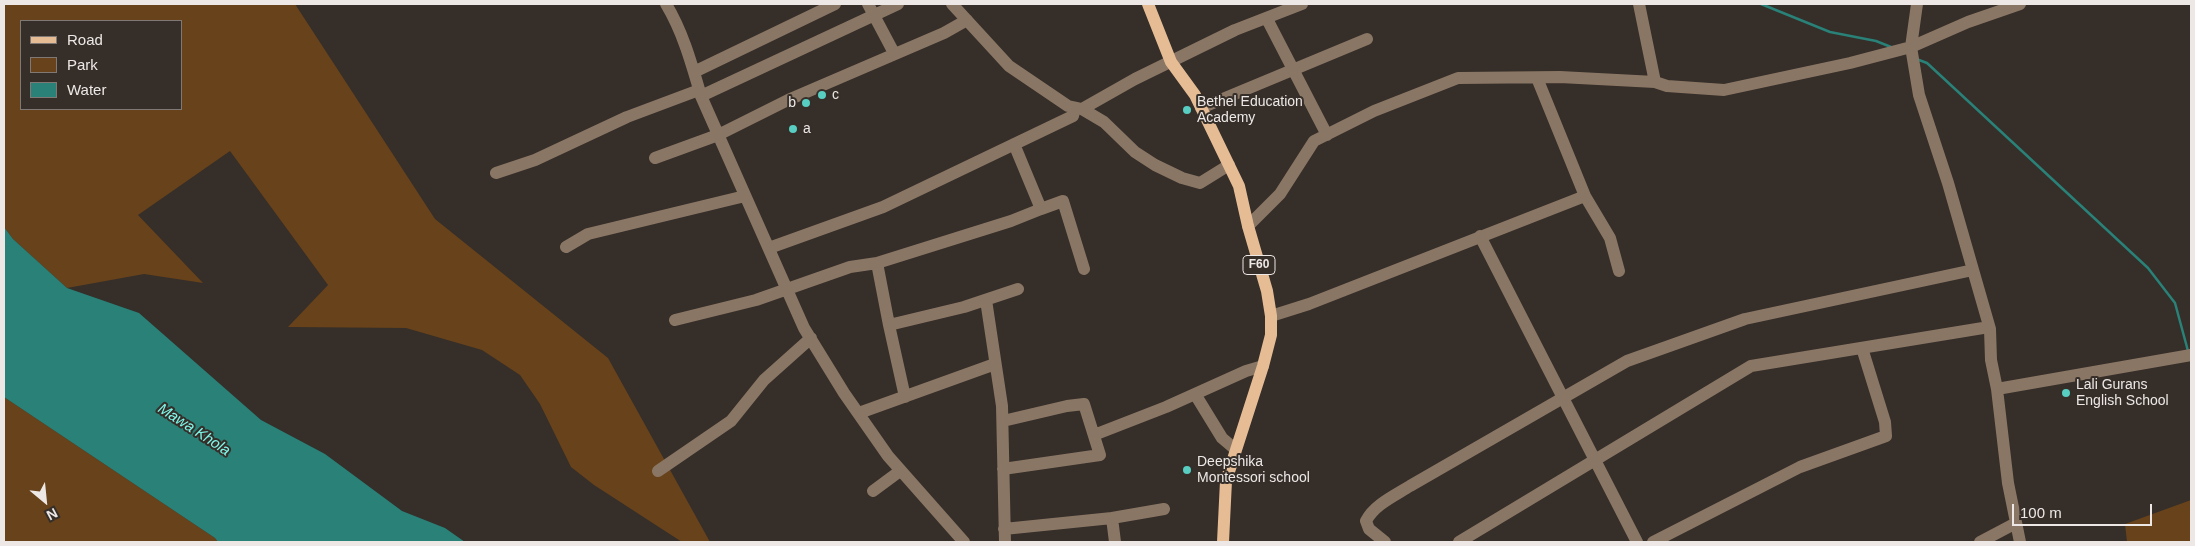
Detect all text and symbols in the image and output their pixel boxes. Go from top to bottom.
legend [20,20,182,110]
text: Road [67,31,103,48]
text: Park [67,56,98,73]
text: Water [67,81,106,98]
place label: c [832,87,839,103]
marker: c [816,89,828,101]
place label: Bethel Education Academy [1197,94,1303,126]
place label: b [788,95,796,111]
marker: b [800,97,812,109]
marker: Bethel Education Academy [1181,104,1193,116]
place label: a [803,121,811,137]
marker: a [787,123,799,135]
road number: F60 [1243,256,1275,274]
place label: Lali Gurans English School [2076,377,2169,410]
marker: Lali Gurans English School [2060,387,2072,399]
water label: Mawa Khola [154,400,234,460]
place label: Deepshika Montessori school [1197,454,1310,487]
marker: Deepshika Montessori school [1181,464,1193,476]
north arrow [20,476,70,526]
scale bar [2015,494,2155,526]
text: 100 m [2020,504,2062,521]
text: N [44,505,60,524]

